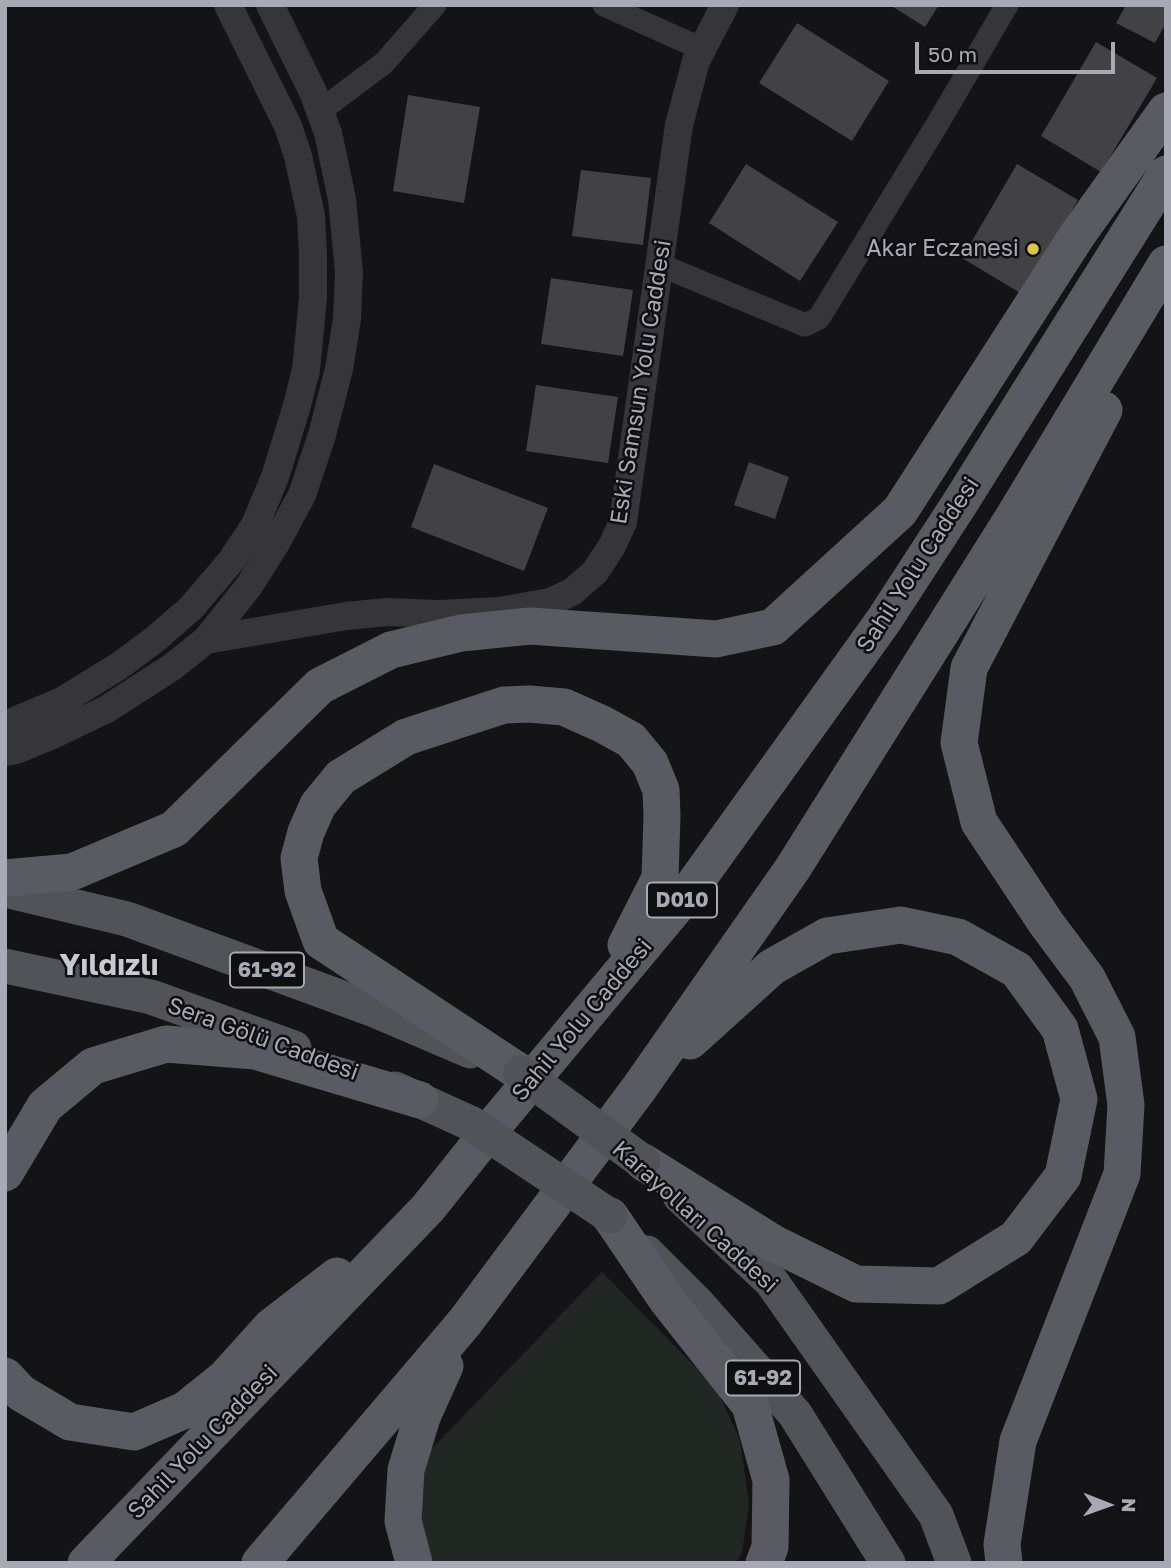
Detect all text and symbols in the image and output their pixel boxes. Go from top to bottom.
scale bar [919,28,1118,72]
text: 50 m [928,41,977,67]
place label: Akar Eczanesi [866,235,1019,263]
street label: Eski Samsun Yolu Caddesi [605,238,677,526]
marker: Akar Eczanesi [1025,241,1041,257]
street label: Sahil Yolu Caddesi [851,472,985,658]
road number: D010 [647,883,717,918]
street label: Sahil Yolu Caddesi [506,933,658,1107]
district label: Yıldızlı [59,947,159,983]
road number: 61-92 [230,953,304,988]
street label: Sera Gölü Caddesi [164,992,362,1086]
street label: Karayolları Caddesi [606,1135,784,1299]
street label: Sahil Yolu Caddesi [122,1359,284,1525]
road number: 61-92 [726,1360,800,1396]
north arrow [1073,1470,1143,1540]
text: N [1118,1498,1141,1513]

